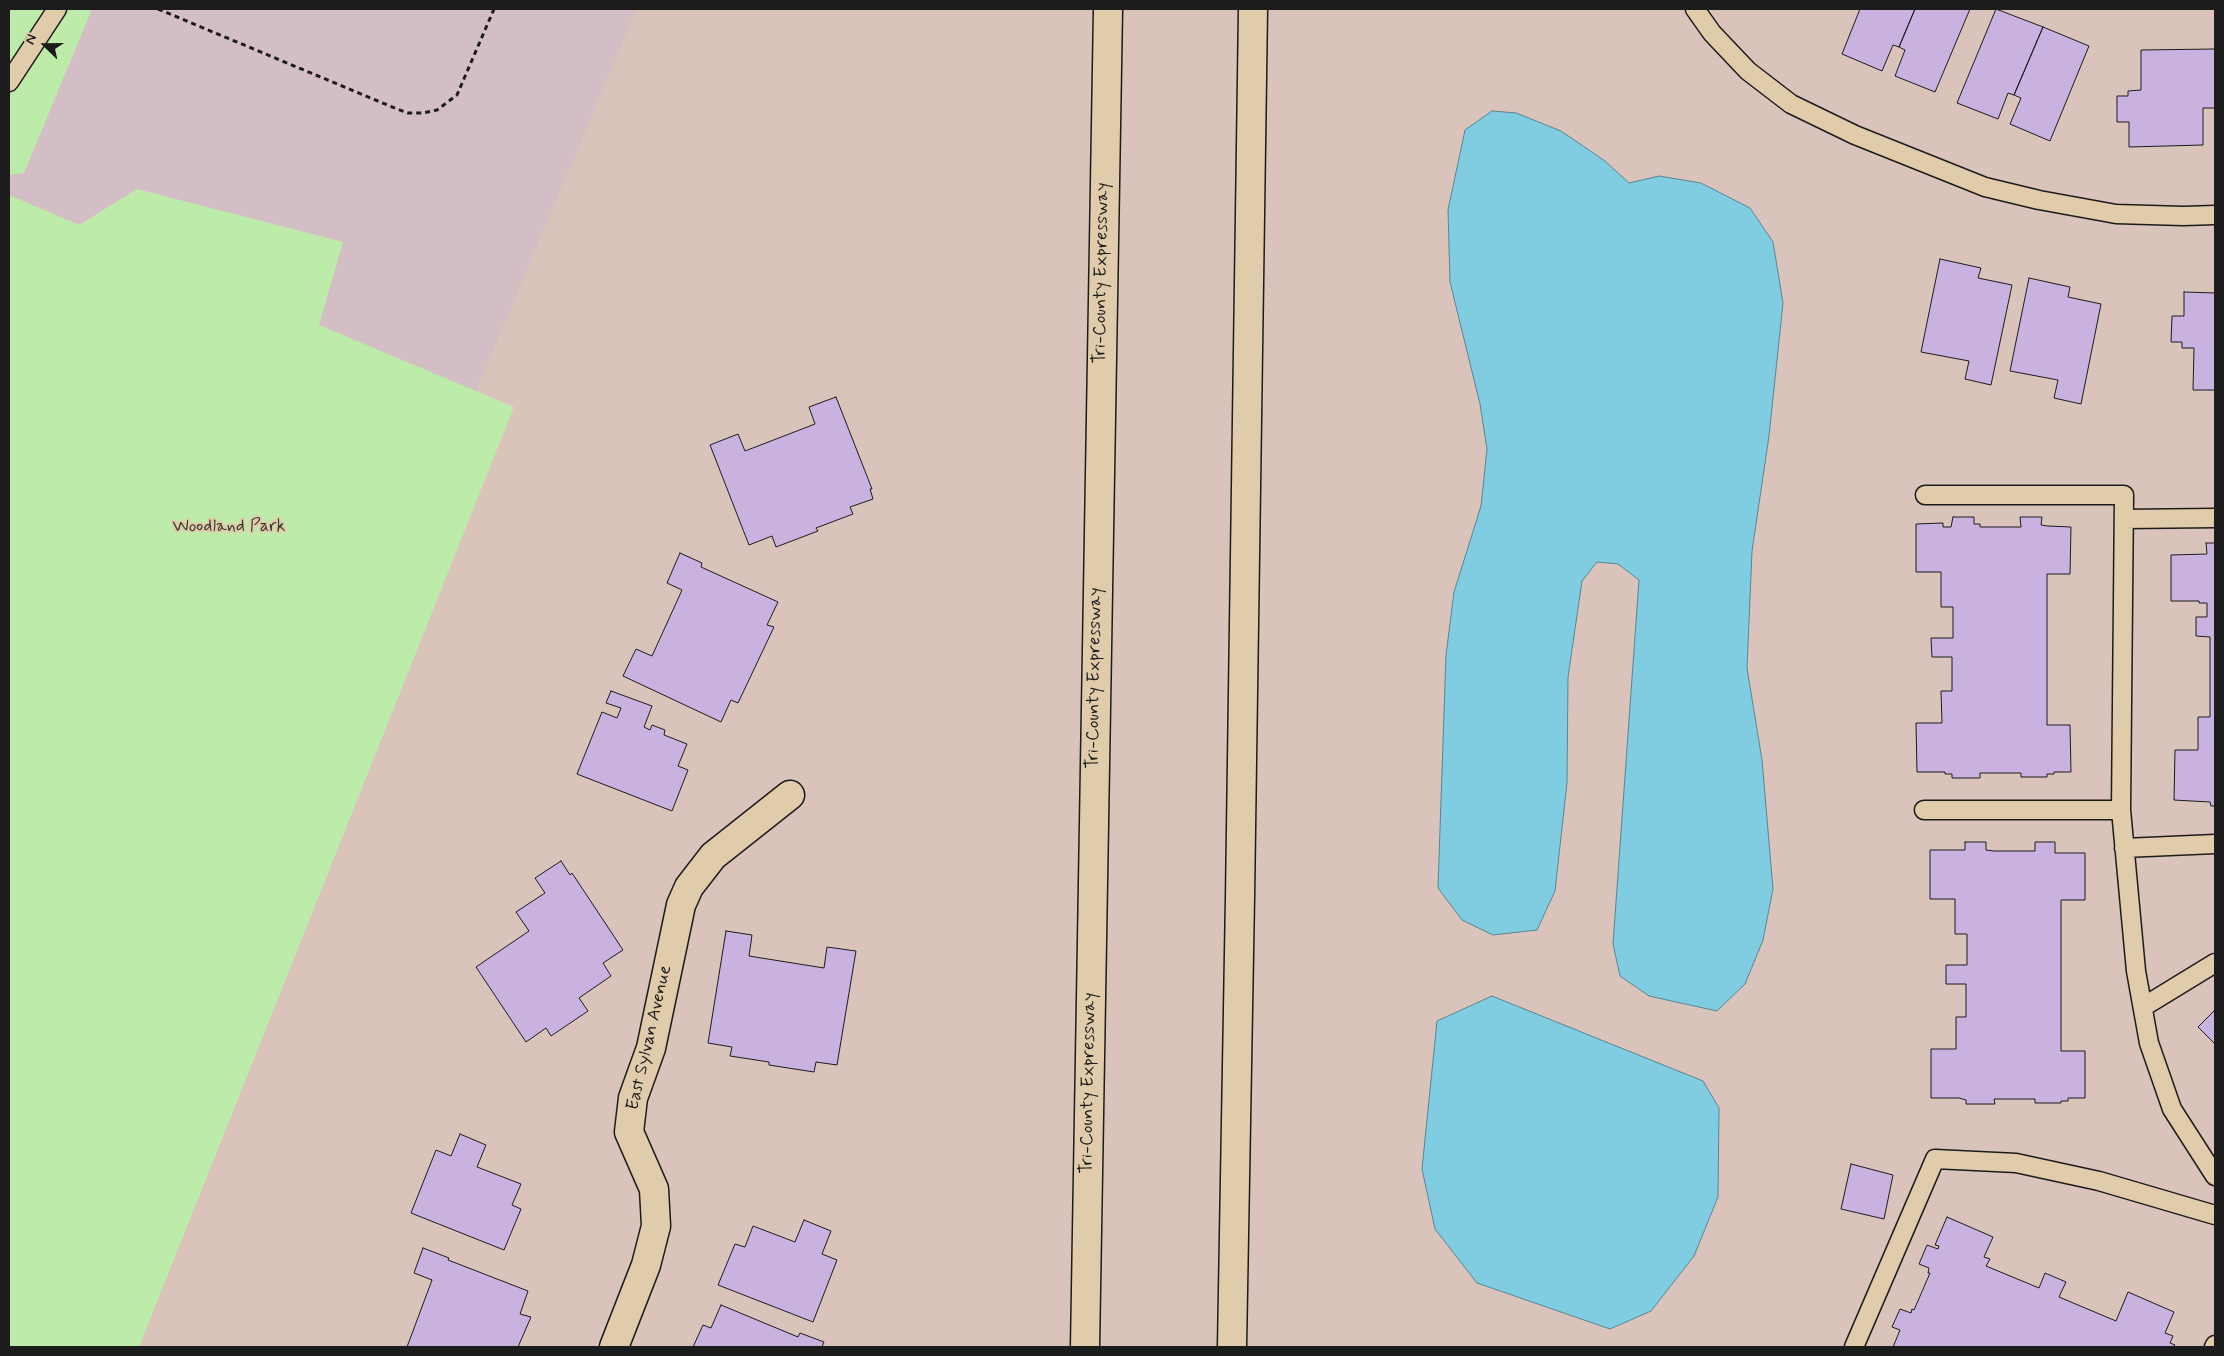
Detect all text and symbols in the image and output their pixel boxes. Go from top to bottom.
north arrow [20,20,70,70]
text: N [21,32,41,47]
street label: Tri-County Expressway [1090,182,1114,364]
park label: Woodland Park [172,516,286,538]
street label: Tri-County Expressway [1083,587,1107,769]
street label: East Sylvan Avenue [623,963,677,1113]
street label: Tri-County Expressway [1077,992,1101,1174]

